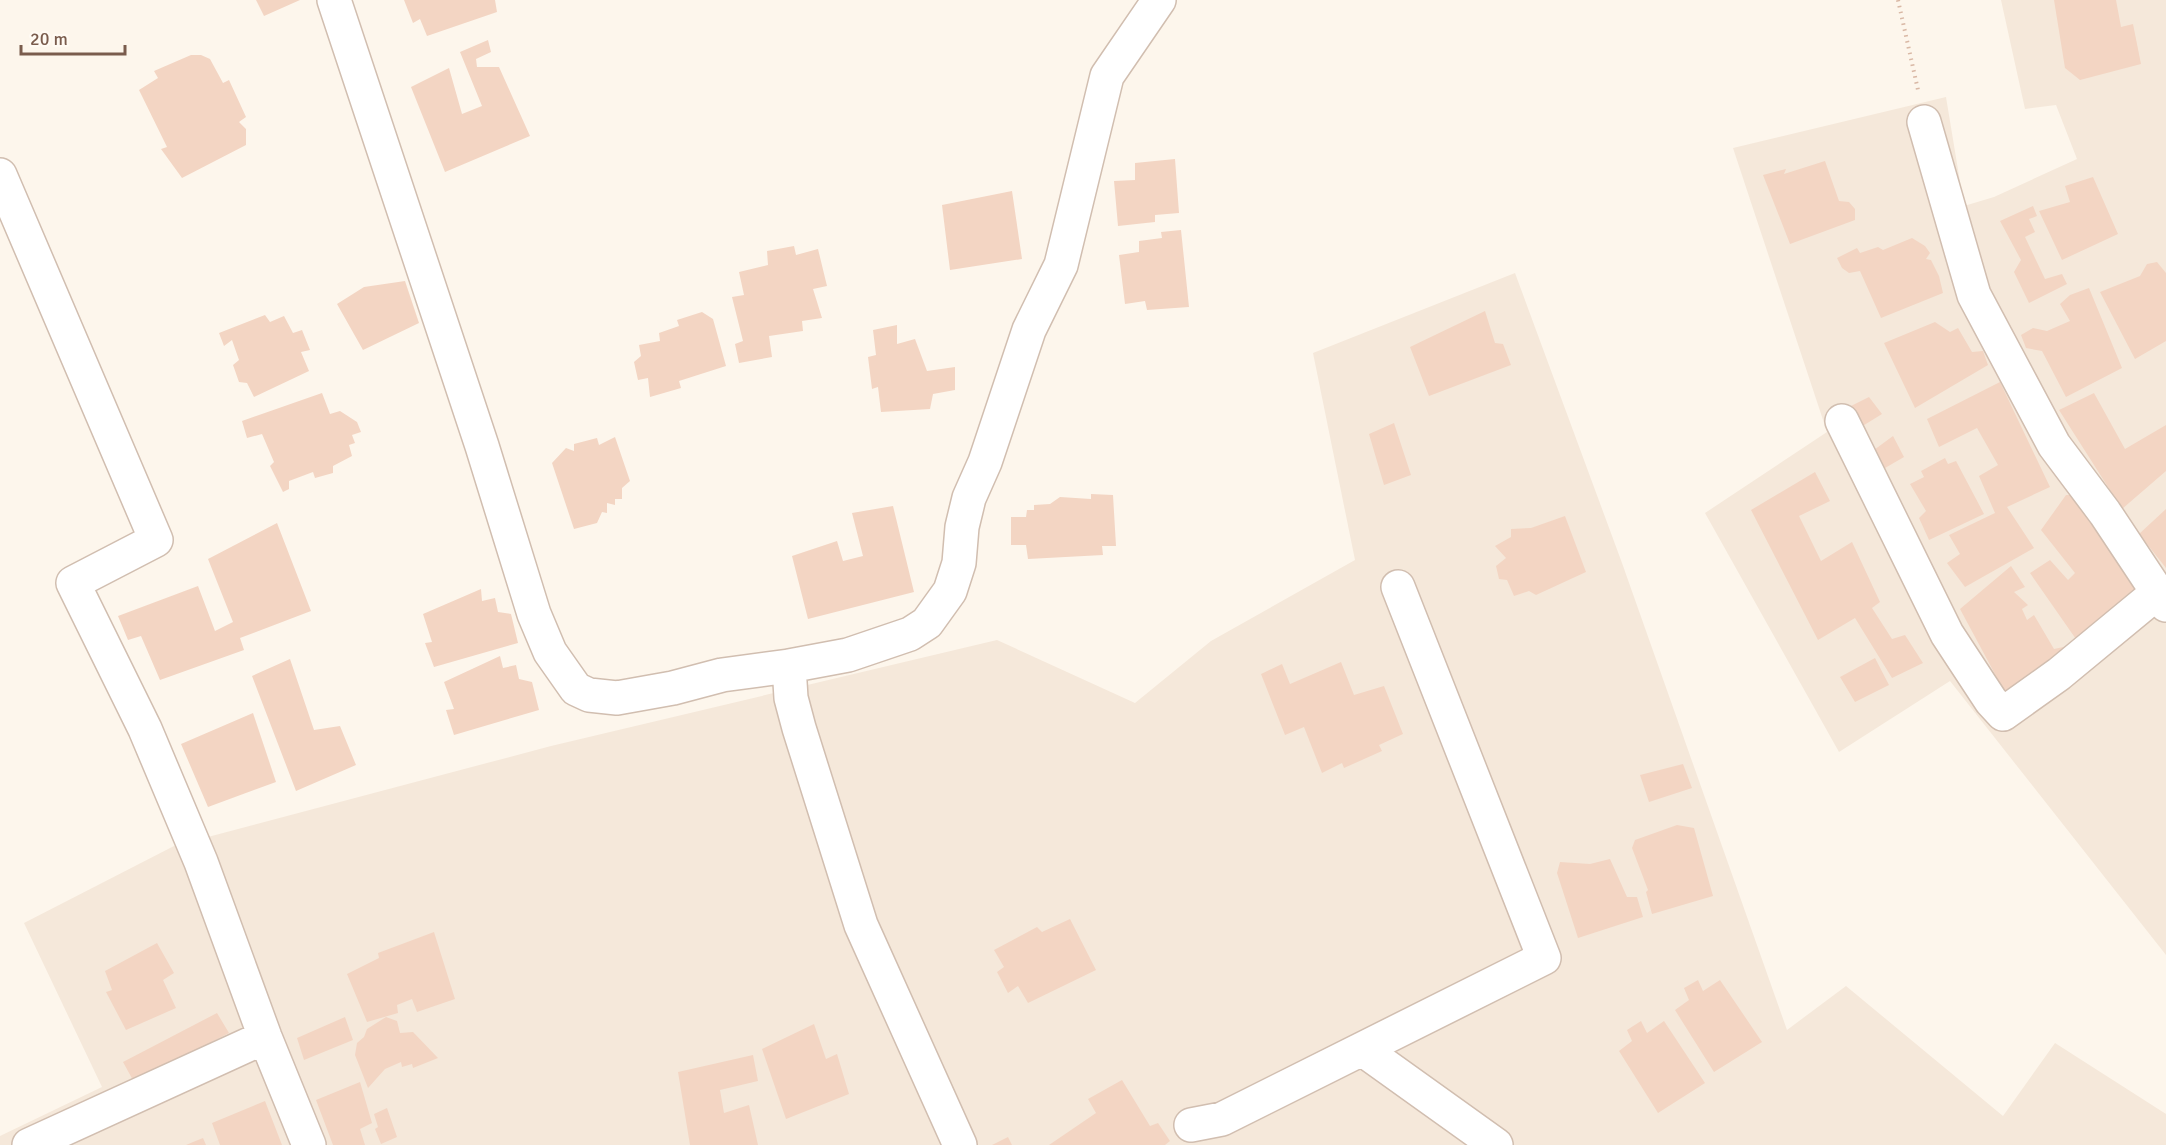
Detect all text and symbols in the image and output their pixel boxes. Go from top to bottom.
scale bar [21,18,124,56]
text: 20 m [30,28,68,50]

